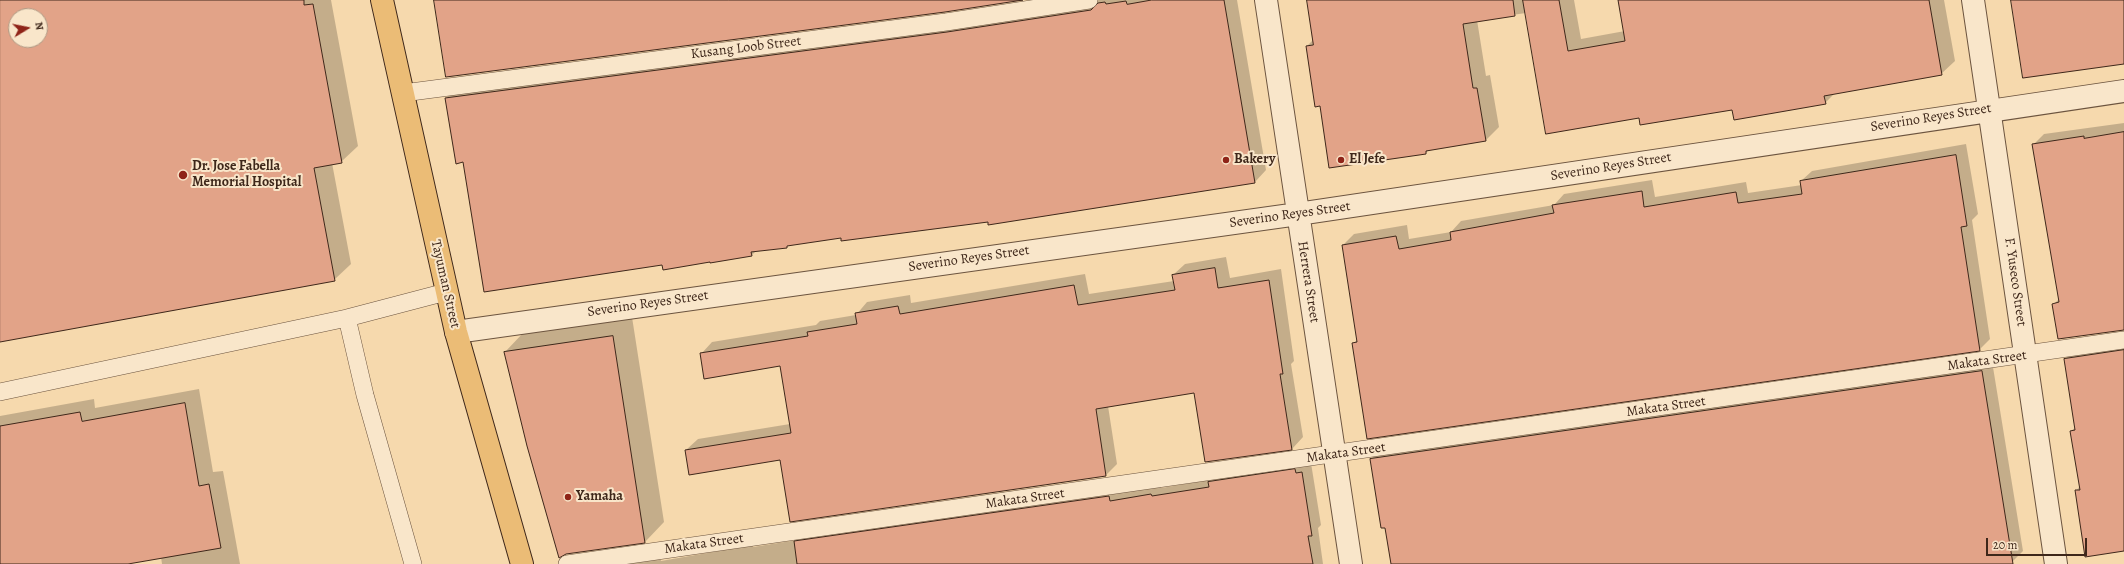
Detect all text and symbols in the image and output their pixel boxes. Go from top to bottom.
north arrow [8,8,48,48]
text: N [31,21,47,31]
street label: Kusang Loob Street [690,33,802,63]
street label: Severino Reyes Street [1869,100,1993,136]
street label: Severino Reyes Street [1549,149,1673,185]
place label: Bakery [1234,152,1275,168]
place label: El Jefe [1349,152,1385,168]
marker: Bakery [1221,155,1231,165]
marker: El Jefe [1336,155,1346,165]
place label: Dr. Jose Fabella Memorial Hospital [192,159,302,192]
marker: Dr. Jose Fabella Memorial Hospital [177,169,189,181]
street label: Severino Reyes Street [1228,198,1352,232]
street label: F. Yuseco Street [2000,237,2030,327]
street label: Tayuman Street [427,238,463,330]
street label: Herrera Street [1293,240,1323,324]
street label: Severino Reyes Street [907,242,1031,276]
street label: Severino Reyes Street [586,287,710,321]
street label: Makata Street [1946,347,2028,375]
street label: Makata Street [1625,393,1707,421]
street label: Makata Street [1305,439,1387,467]
street label: Makata Street [984,485,1066,513]
place label: Yamaha [576,489,623,505]
marker: Yamaha [563,492,573,502]
street label: Makata Street [663,530,745,558]
scale bar [1988,530,2089,556]
text: 20 m [1993,537,2017,553]

